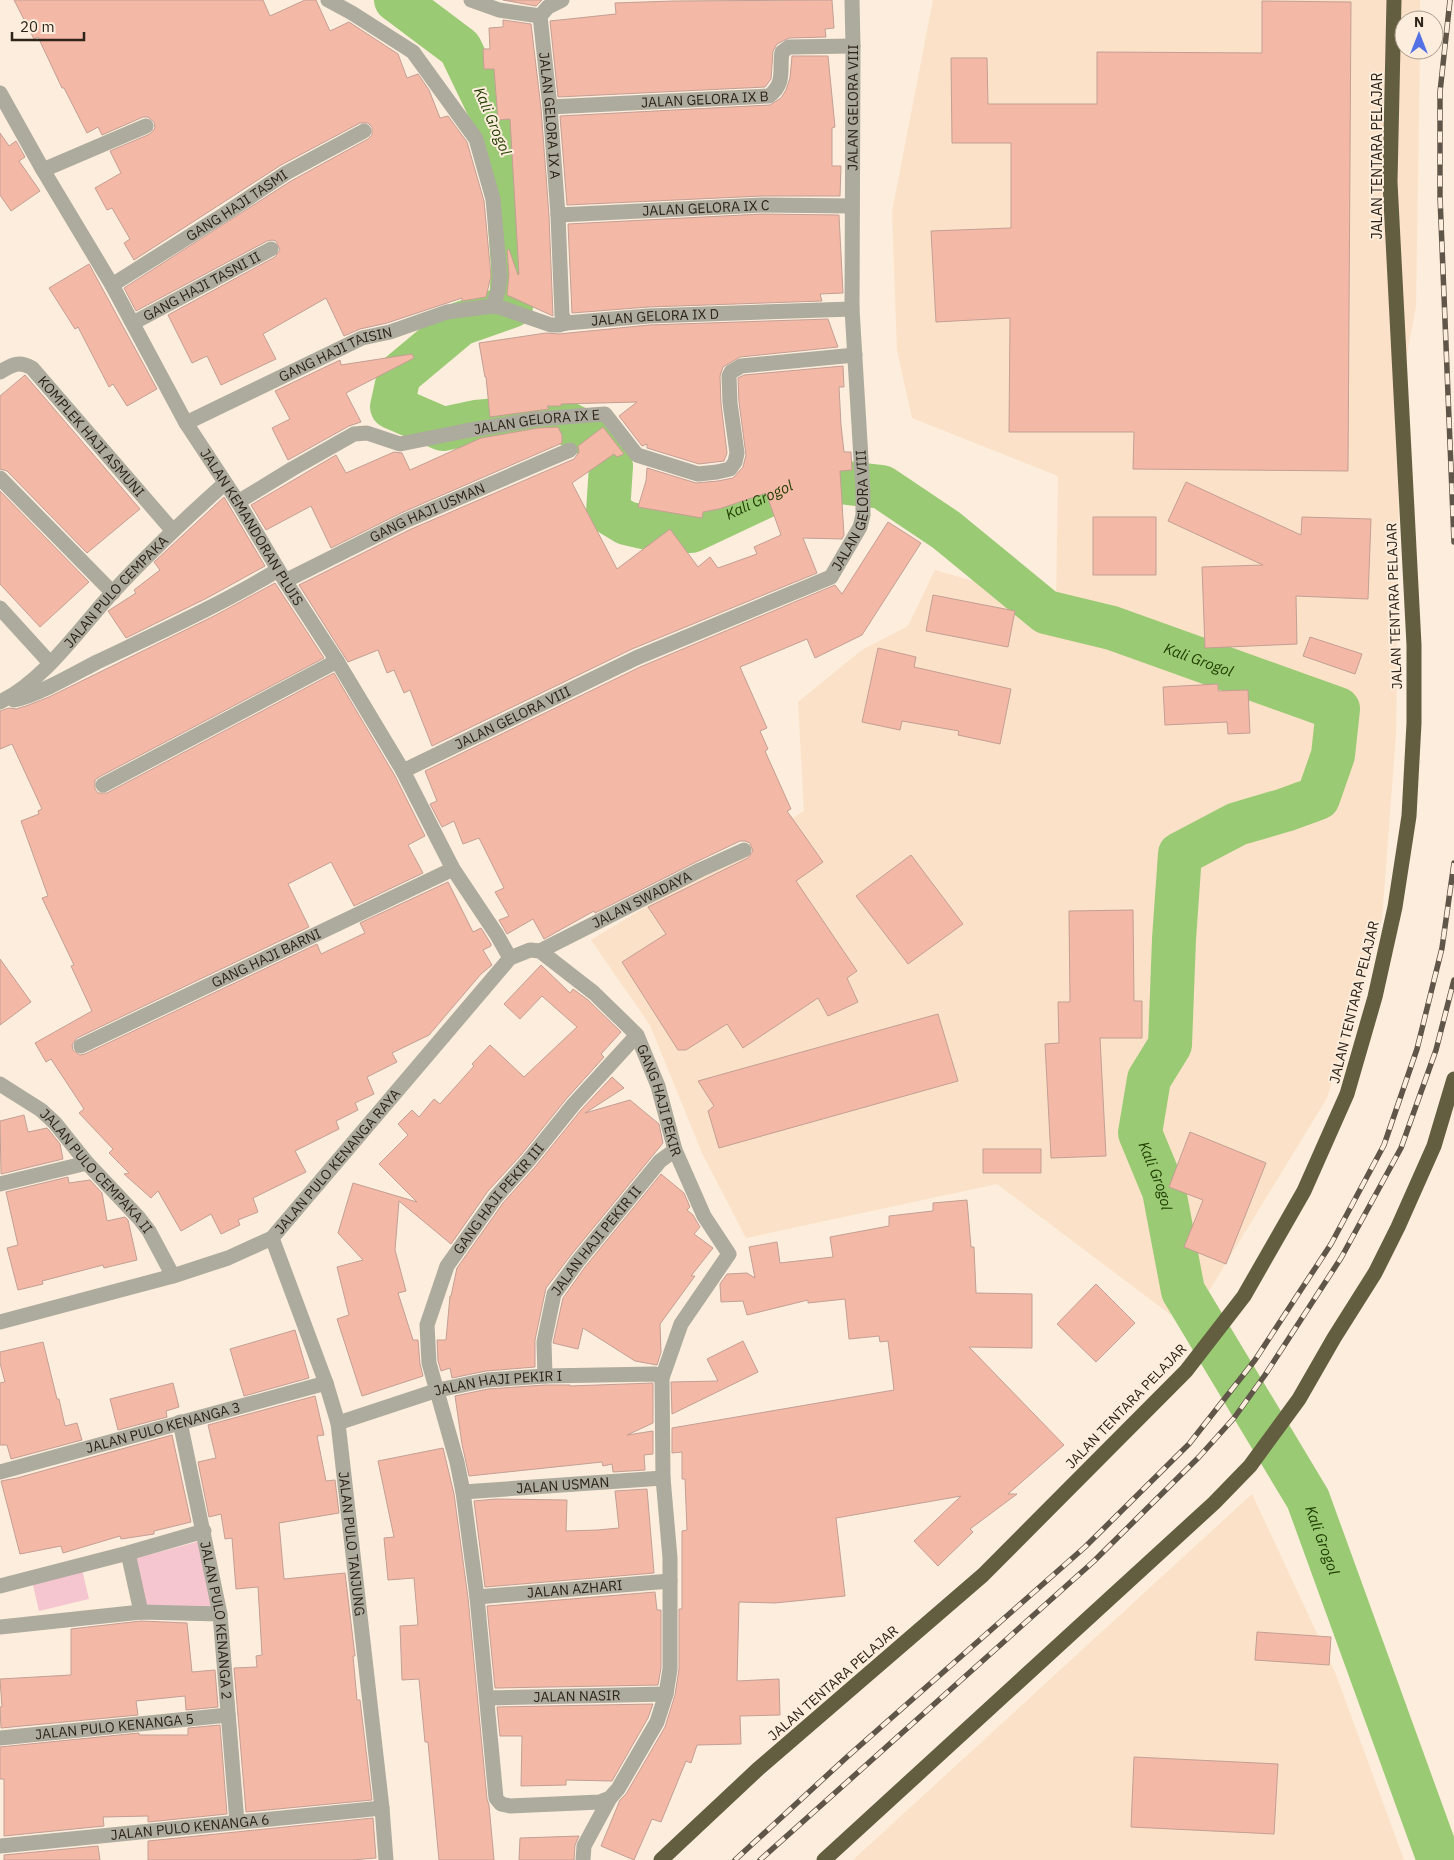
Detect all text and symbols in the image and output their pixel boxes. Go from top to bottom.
scale bar [12,10,85,42]
north arrow [1394,10,1444,60]
text: N [1414,13,1424,31]
text: 20 m [20,17,55,36]
street label: JALAN GELORA VIII [844,44,862,171]
street label: JALAN GELORA IX A [535,51,564,180]
street label: JALAN TENTARA PELAJAR [1368,73,1386,239]
water label: Kali Grogol [470,84,516,158]
street label: JALAN GELORA IX B [640,87,769,111]
street label: GANG HAJI TASMI [183,166,291,245]
street label: JALAN GELORA IX C [642,196,770,220]
street label: GANG HAJI TASNI II [140,247,264,325]
street label: JALAN GELORA IX D [590,305,719,330]
street label: GANG HAJI TAISIN [276,323,394,386]
street label: KOMPLEK HAJI ASMUNI [34,372,148,501]
street label: JALAN GELORA IX E [472,405,600,438]
street label: JALAN KEMANDORAN PLUIS [196,445,308,609]
street label: JALAN GELORA VIII [828,450,872,574]
water label: Kali Grogol [722,475,796,523]
street label: GANG HAJI USMAN [367,479,488,546]
street label: JALAN TENTARA PELAJAR [1382,522,1406,690]
street label: JALAN PULO CEMPAKA [60,532,172,652]
water label: Kali Grogol [1162,638,1236,680]
street label: JALAN GELORA VIII [452,682,574,753]
street label: JALAN SWADAYA [589,867,694,932]
street label: JALAN TENTARA PELAJAR [1325,919,1383,1085]
street label: GANG HAJI BARNI [208,924,324,992]
street label: GANG HAJI PEKIR [633,1042,686,1159]
street label: JALAN PULO KENANGA RAYA [271,1085,404,1238]
street label: JALAN PULO CEMPAKA II [36,1105,156,1237]
water label: Kali Grogol [1135,1138,1177,1212]
street label: GANG HAJI PEKIR III [449,1139,548,1258]
street label: JALAN HAJI PEKIR II [547,1182,645,1299]
street label: JALAN TENTARA PELAJAR [1062,1340,1190,1472]
street label: JALAN HAJI PEKIR I [431,1367,563,1400]
street label: JALAN PULO KENANGA 3 [84,1398,242,1457]
street label: JALAN PULO TANJUNG [335,1470,369,1617]
street label: JALAN USMAN [516,1473,610,1497]
water label: Kali Grogol [1302,1503,1344,1577]
street label: JALAN PULO KENANGA 2 [196,1540,236,1700]
street label: JALAN AZHARI [526,1576,623,1602]
street label: JALAN TENTARA PELAJAR [764,1621,902,1745]
street label: JALAN NASIR [533,1686,621,1706]
street label: JALAN PULO KENANGA 5 [34,1709,195,1743]
street label: JALAN PULO KENANGA 6 [110,1810,270,1844]

